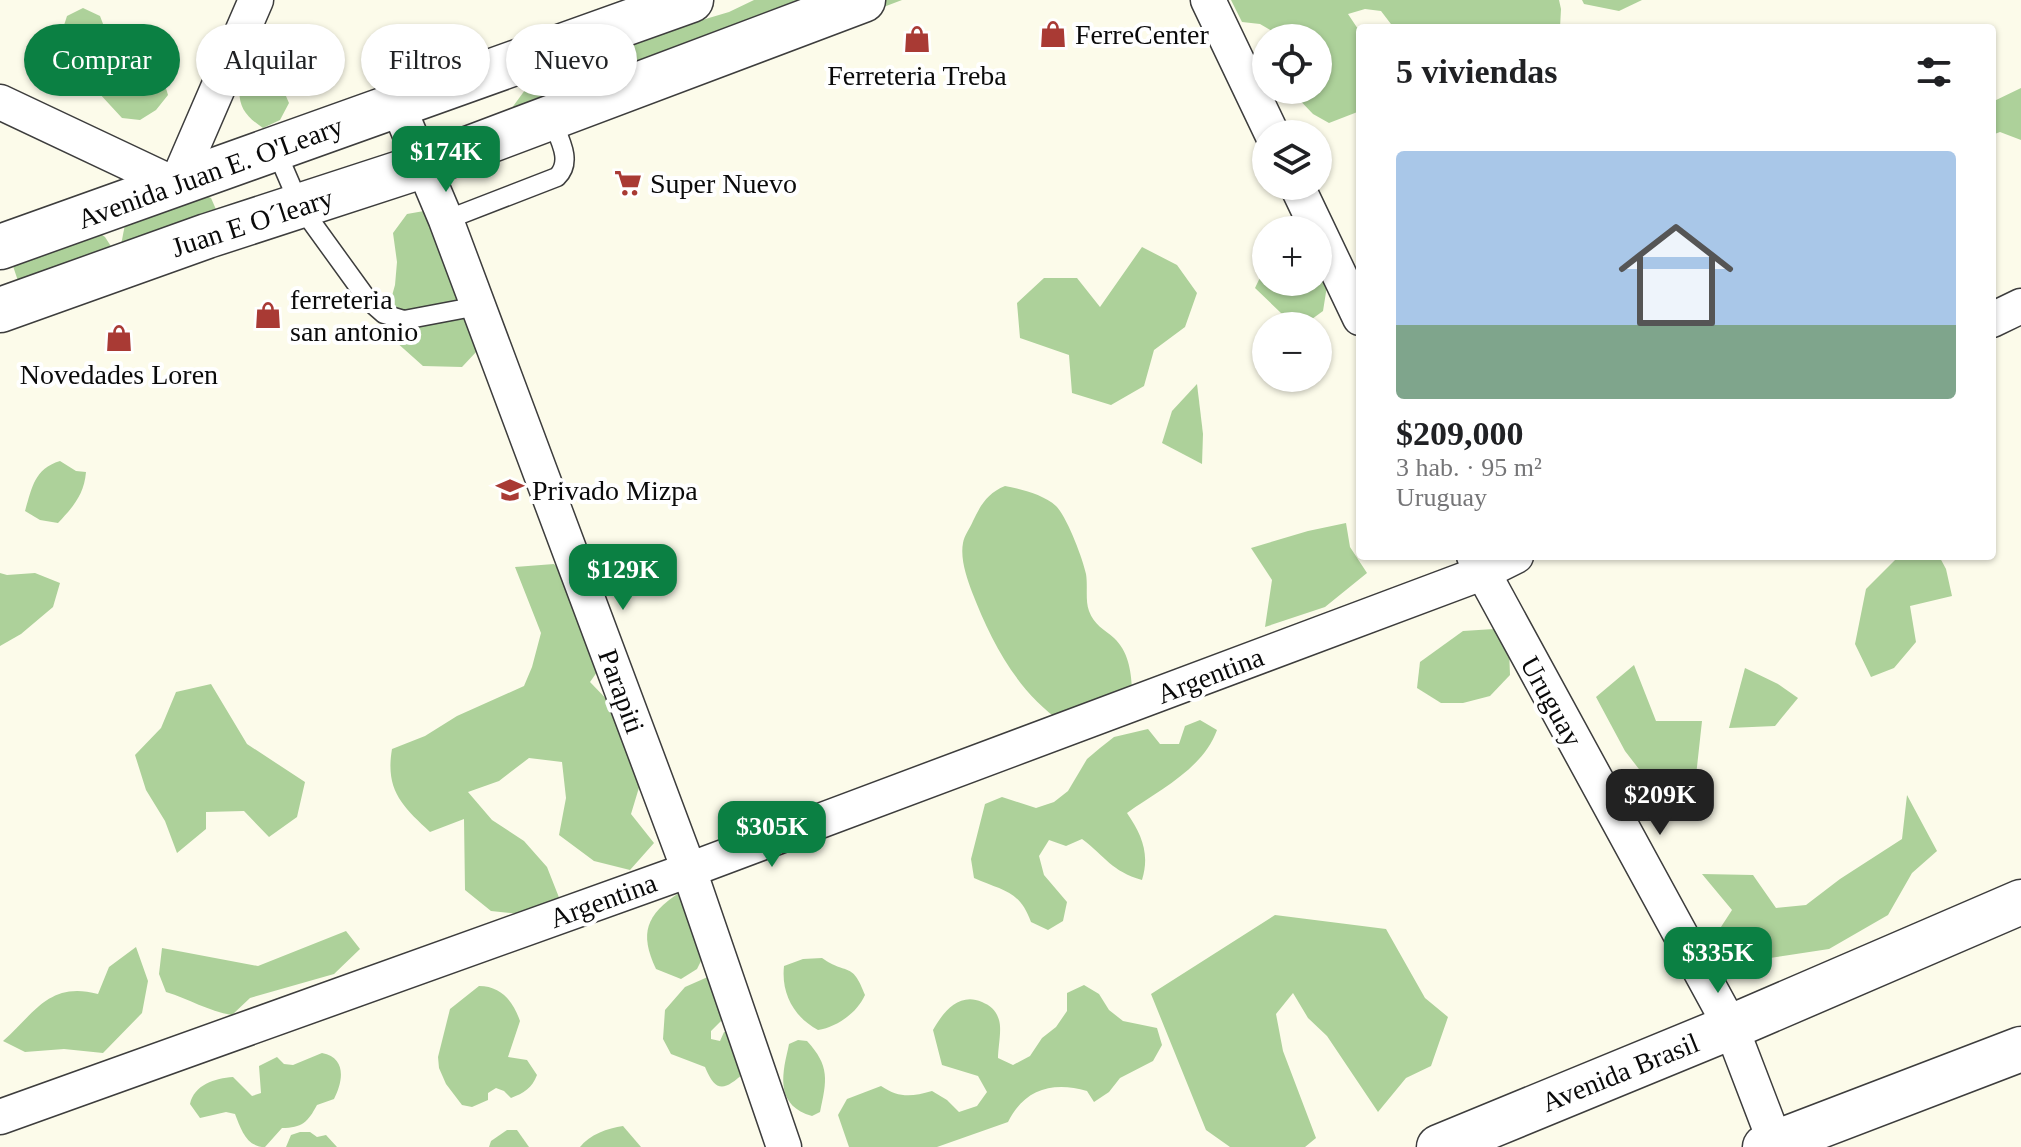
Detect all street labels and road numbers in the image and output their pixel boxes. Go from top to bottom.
street label: Avenida Juan E. O'Leary [73,110,347,235]
street label: Juan E O´leary [168,182,337,263]
street label: Argentina [1153,641,1268,710]
street label: Parapiti [592,645,651,738]
street label: Uruguay [1514,651,1589,752]
street label: Argentina [546,867,661,934]
street label: Avenida Brasil [1537,1027,1703,1118]

